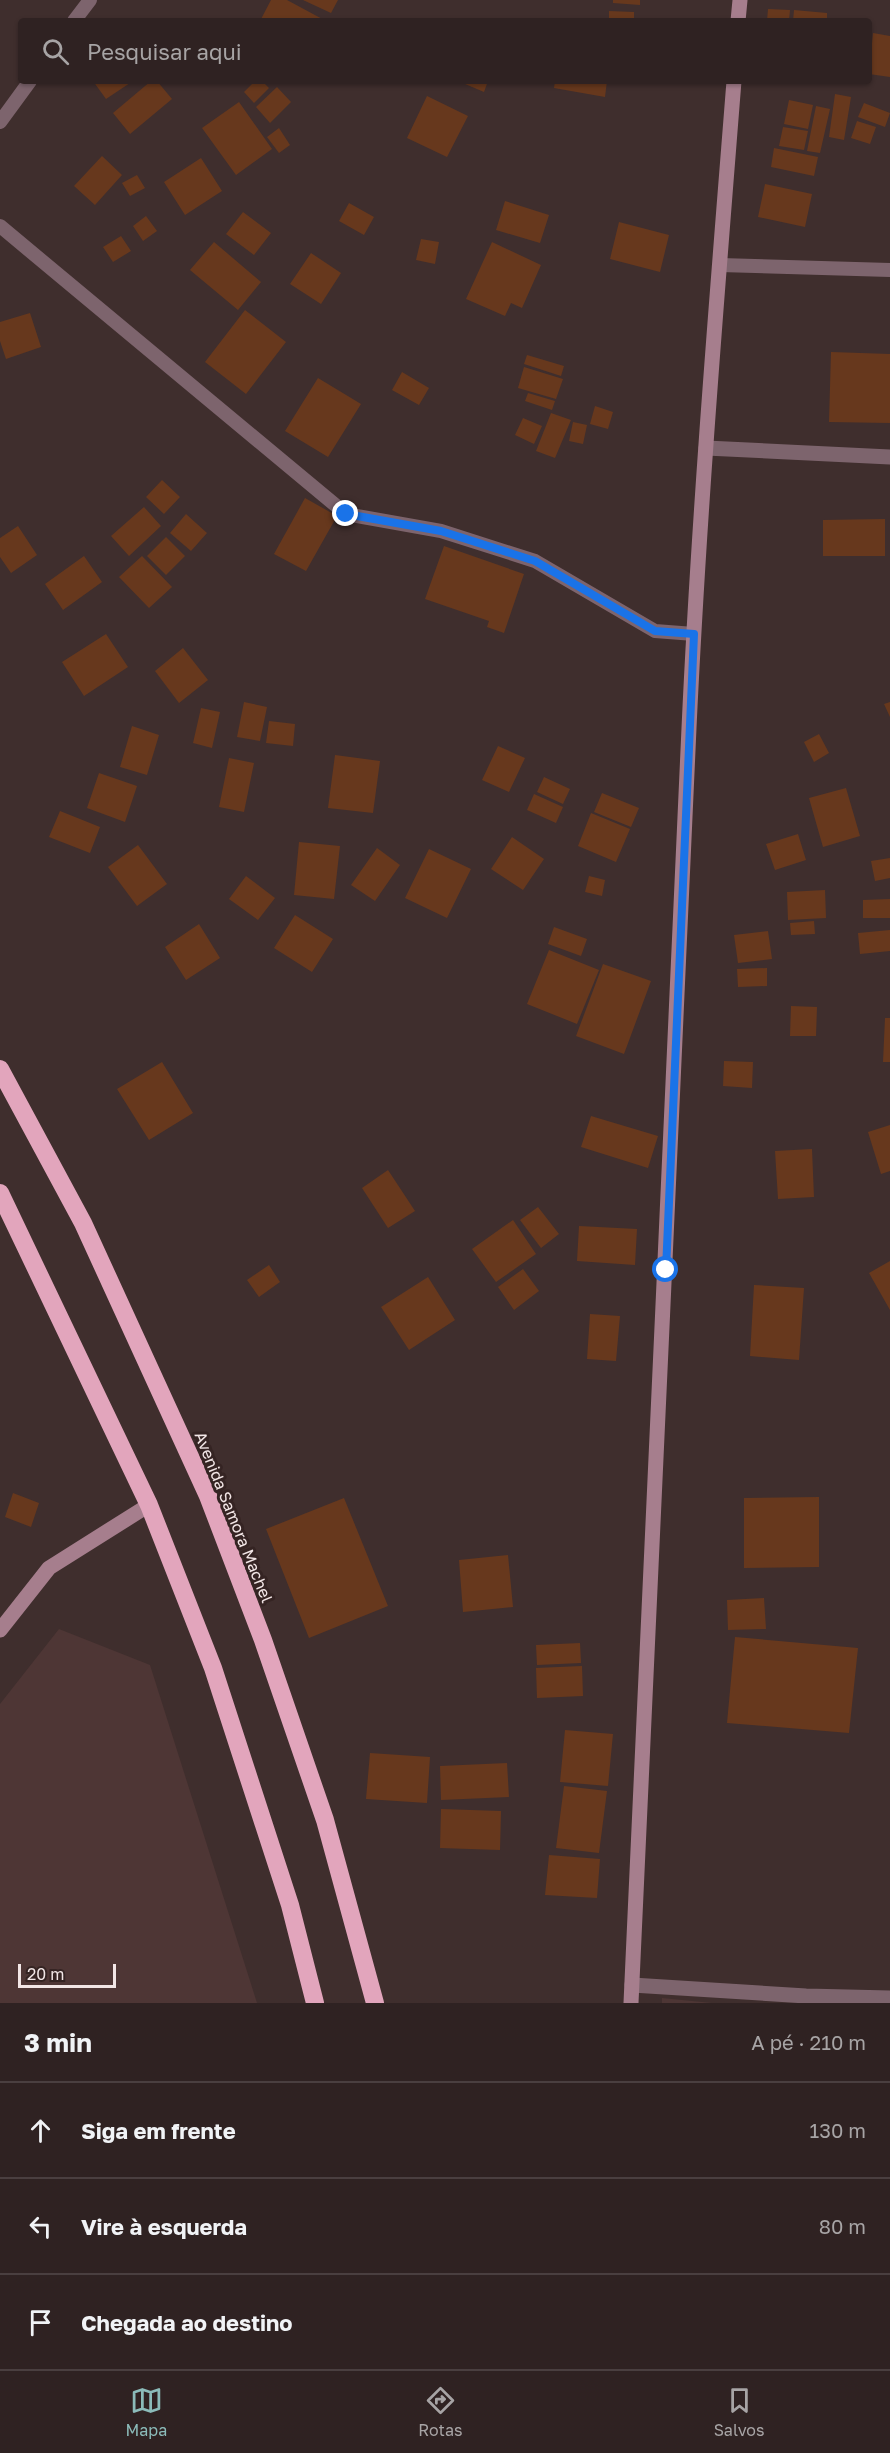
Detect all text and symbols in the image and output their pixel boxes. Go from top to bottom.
search box [18,18,872,84]
icon: search [39,35,72,68]
text: Pesquisar aqui [87,38,242,65]
route end [332,500,358,526]
route start [652,1256,678,1282]
street label: Avenida Samora Machel [191,1429,277,1605]
scale bar [18,1961,116,1988]
text: 20 m [27,1964,64,1984]
text: 3 min [24,2027,92,2058]
text: A pé · 210 m [751,2030,866,2054]
icon: ahead [24,2114,57,2147]
text: Siga em frente [81,2117,236,2144]
text: 130 m [810,2118,866,2142]
icon: left [24,2210,57,2243]
text: Vire à esquerda [81,2213,247,2240]
text: 80 m [819,2214,866,2238]
icon: arrive [24,2306,57,2339]
text: Chegada ao destino [81,2309,293,2336]
tab: Mapa [126,2384,167,2440]
tab: Rotas [418,2384,463,2440]
tab: Salvos [714,2384,764,2440]

